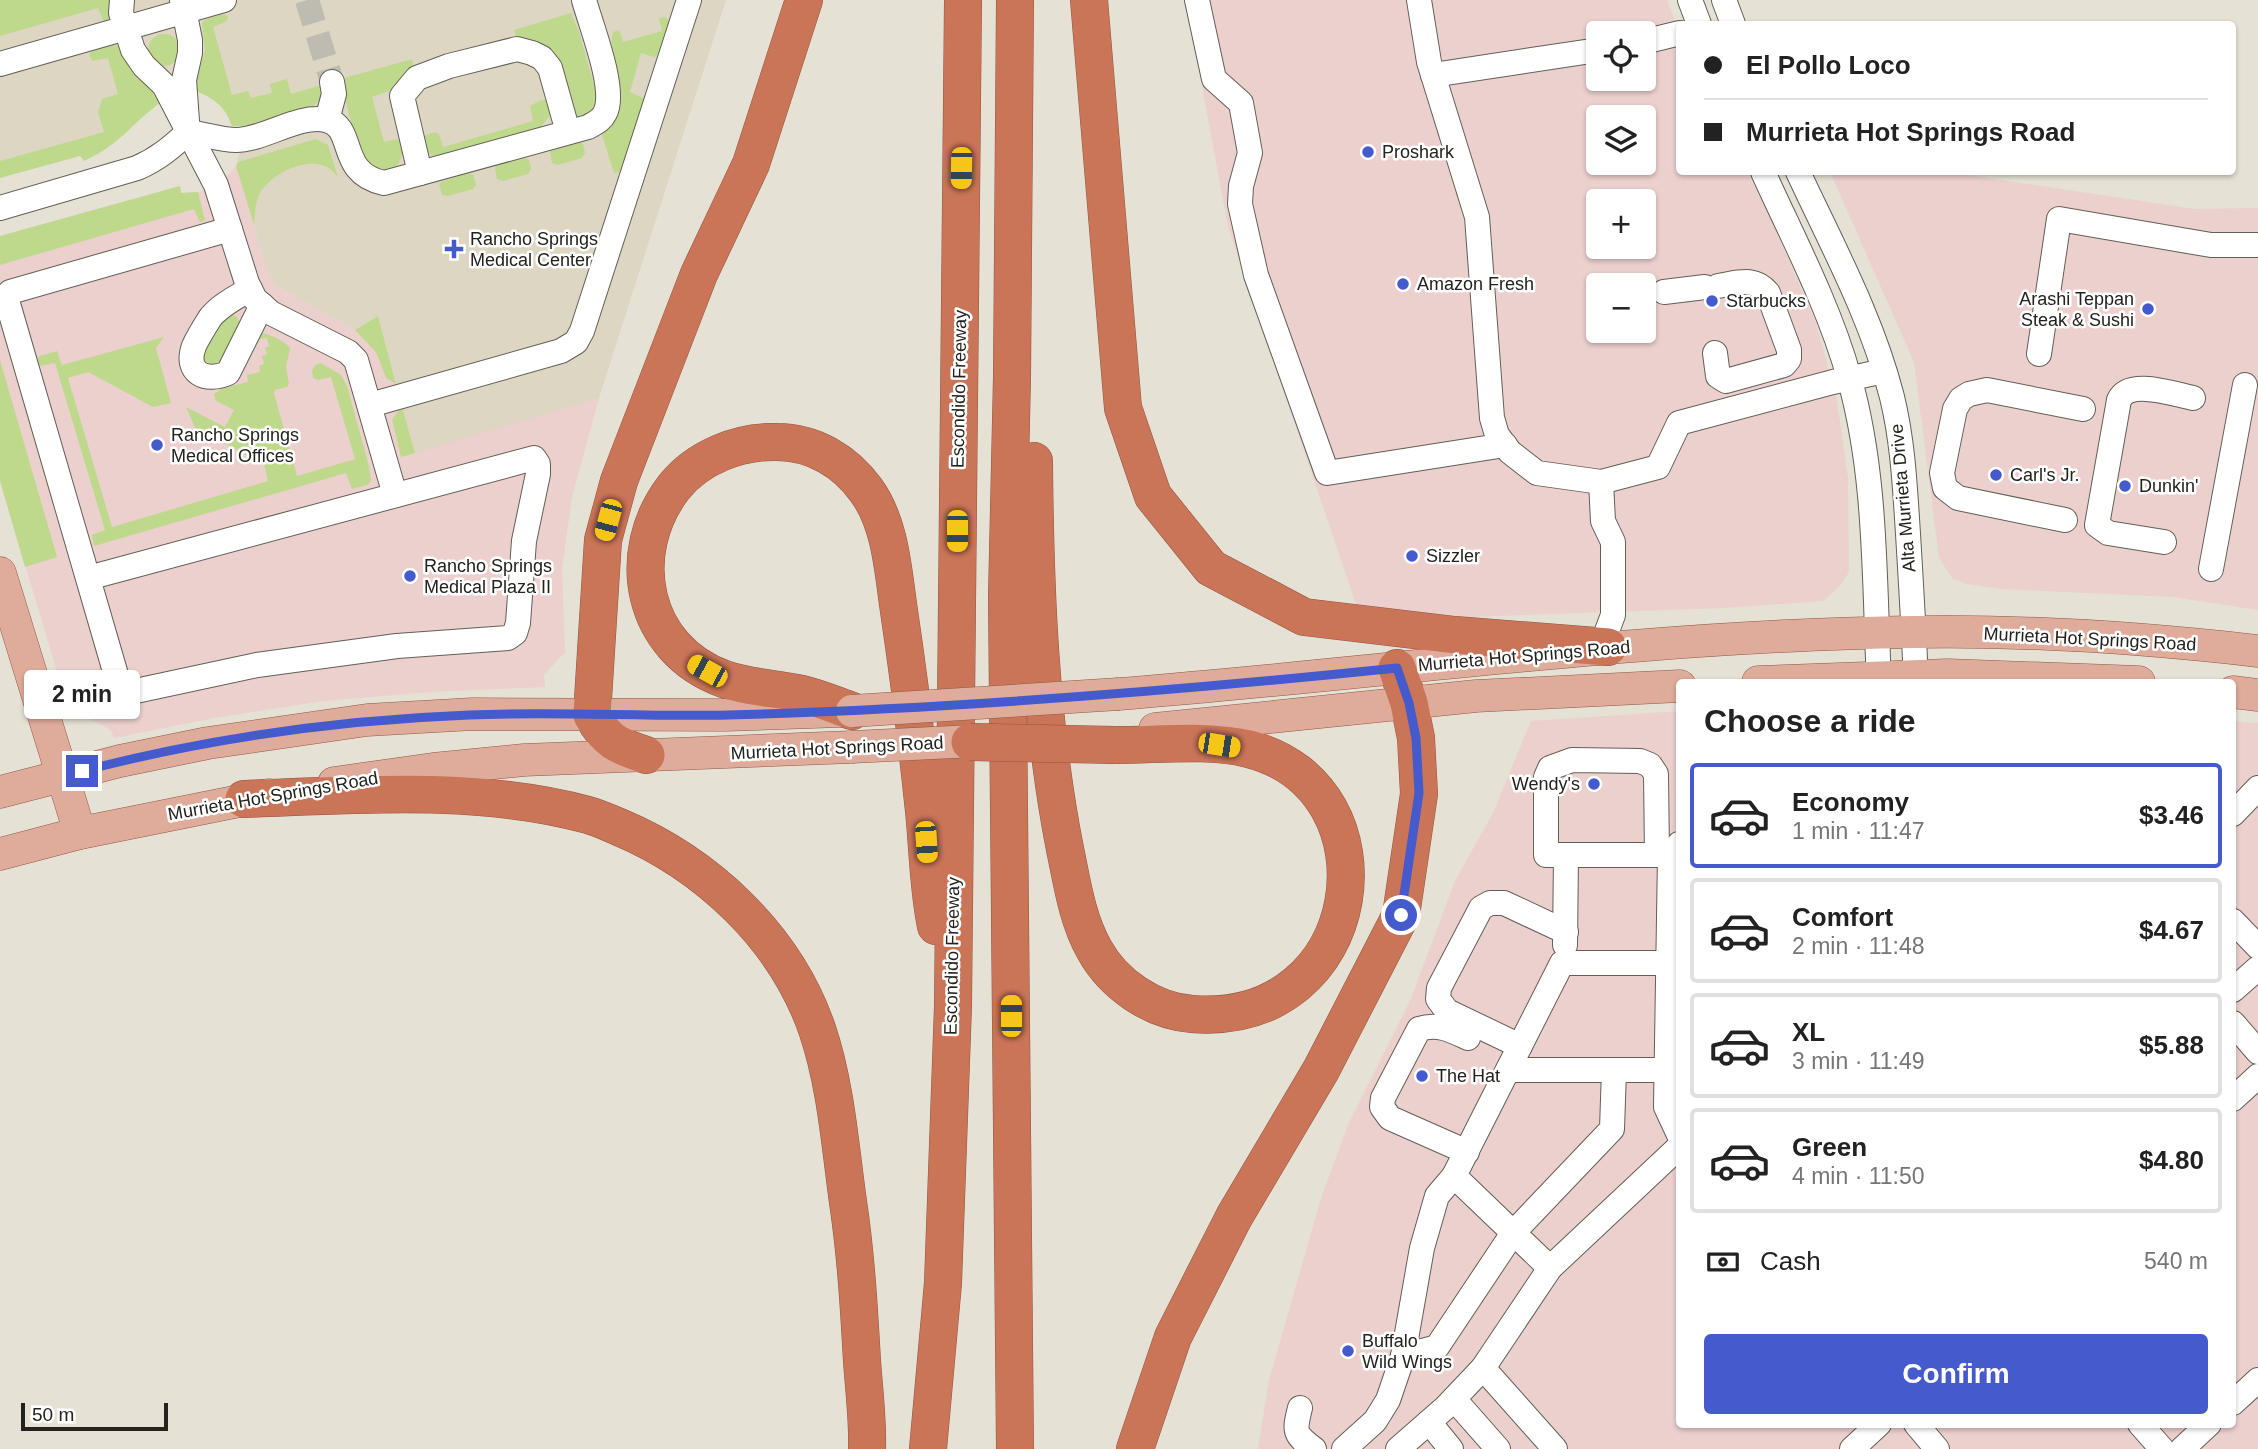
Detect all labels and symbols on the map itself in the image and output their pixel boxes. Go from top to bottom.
place label: Proshark [1382,142,1455,162]
marker: Proshark [1360,144,1376,160]
car [951,147,972,189]
place label: Rancho Springs Medical Center [470,229,598,270]
marker: Rancho Springs Medical Center [444,239,464,259]
place label: Amazon Fresh [1417,274,1534,294]
marker: Amazon Fresh [1395,276,1411,292]
place label: Arashi Teppan Steak & Sushi [2019,289,2134,330]
place label: Starbucks [1726,291,1806,311]
marker: Starbucks [1704,293,1720,309]
marker: Arashi Teppan Steak & Sushi [2140,301,2156,317]
street label: Escondido Freeway [948,310,970,468]
street label: Alta Murrieta Drive [1887,423,1919,573]
place label: Rancho Springs Medical Offices [171,425,299,466]
marker: Rancho Springs Medical Offices [149,437,165,453]
place label: Carl's Jr. [2010,465,2079,485]
marker: Carl's Jr. [1988,467,2004,483]
place label: Dunkin' [2139,476,2198,496]
marker: Dunkin' [2117,478,2133,494]
car [593,497,624,543]
car [947,510,968,552]
place label: Sizzler [1426,546,1480,566]
marker: Sizzler [1404,548,1420,564]
place label: Rancho Springs Medical Plaza II [424,556,552,597]
marker: Rancho Springs Medical Plaza II [402,568,418,584]
street label: Murrieta Hot Springs Road [1983,623,2197,655]
street label: Murrieta Hot Springs Road [1417,637,1631,675]
car [684,652,731,690]
callout: 2 min [24,670,140,718]
car [1197,731,1242,759]
street label: Murrieta Hot Springs Road [730,732,944,764]
route end [66,755,98,787]
street label: Murrieta Hot Springs Road [166,768,380,824]
place label: Wendy's [1512,774,1580,794]
marker: Wendy's [1586,776,1602,792]
car [915,820,938,864]
street label: Escondido Freeway [941,877,963,1035]
route start [1385,899,1417,931]
car [1001,995,1022,1037]
place label: The Hat [1436,1066,1500,1086]
marker: The Hat [1414,1068,1430,1084]
place label: Buffalo Wild Wings [1362,1331,1452,1372]
marker: Buffalo Wild Wings [1340,1343,1356,1359]
scale bar [21,1400,168,1432]

